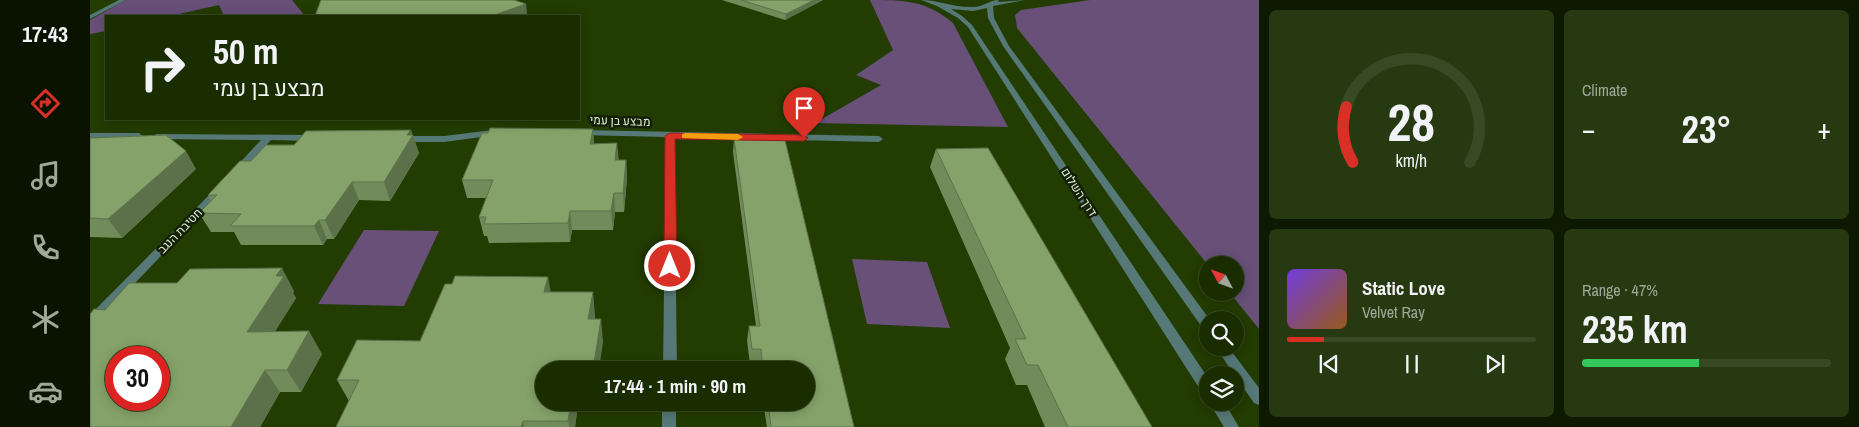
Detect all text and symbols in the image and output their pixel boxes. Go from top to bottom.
text: 17:43 [22,19,68,49]
text: 50 m [213,28,278,75]
icon: right [130,35,195,100]
text: מבצע בן עמי [213,73,325,103]
text: Climate [1582,79,1627,101]
icon: directions [28,86,63,121]
pin [783,87,825,138]
text: 28 [1388,87,1435,157]
icon: arrive [790,94,818,122]
text: 23° [1682,104,1731,155]
text: − [1582,110,1595,148]
text: + [1818,110,1831,148]
street label: מבצע בן עמי [589,112,651,130]
text: km/h [1396,149,1427,173]
icon: music [28,158,63,193]
street label: דרך השלום [1057,165,1101,219]
street label: חטיבת הנגב [154,205,206,257]
icon: phone [28,230,63,265]
position arrow [643,239,695,291]
north arrow [1199,256,1244,301]
map controls [1199,256,1244,411]
text: Static Love [1362,275,1445,301]
text: Range · 47% [1582,279,1658,301]
text: Velvet Ray [1362,301,1425,323]
icon: climate [28,302,63,337]
text: 235 km [1582,304,1688,355]
button: search [1199,311,1244,356]
speed limit sign: 30 [105,346,170,411]
icon: previous [1315,350,1343,378]
icon: pause [1398,350,1426,378]
icon: next [1481,350,1509,378]
button: layers [1199,366,1244,411]
text: 17:44 · 1 min · 90 m [604,373,746,399]
icon: car [28,374,63,409]

